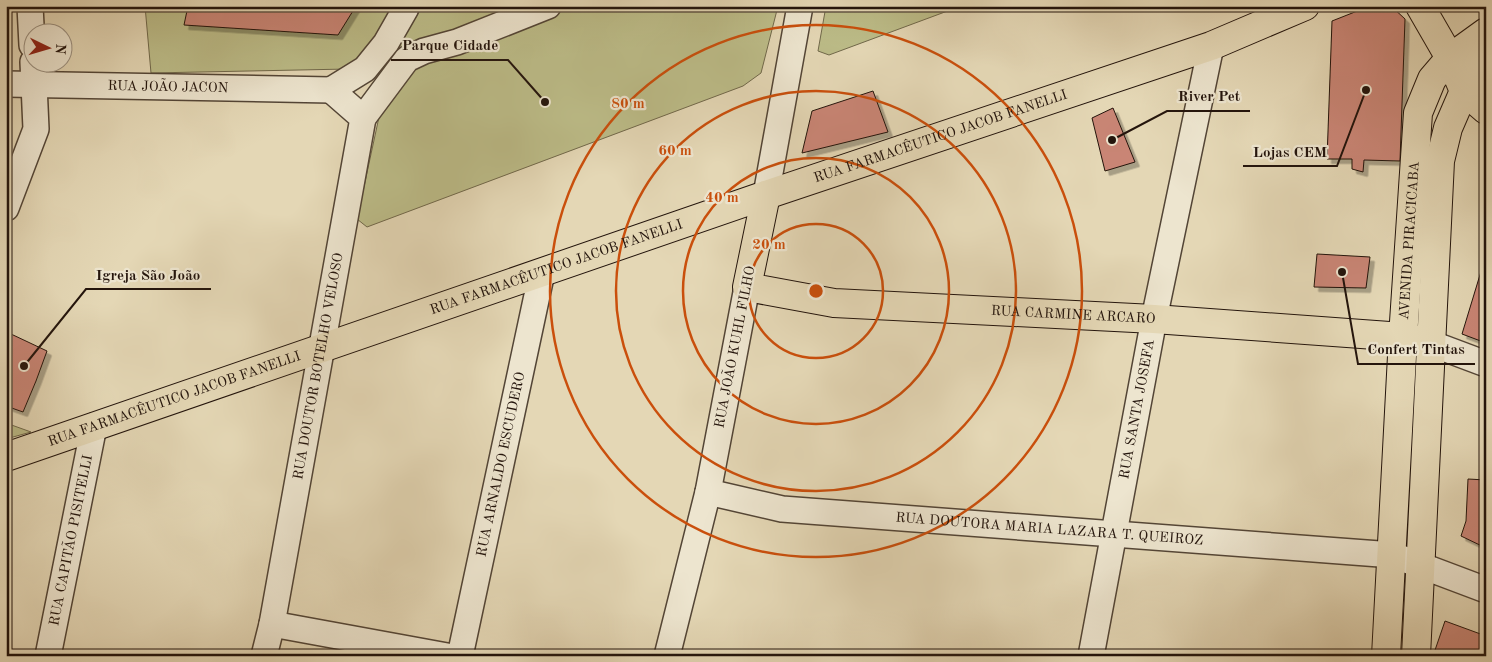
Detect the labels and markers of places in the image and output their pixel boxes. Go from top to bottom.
callout: Parque Cidade [391,30,508,60]
callout: River Pet [1167,81,1250,111]
callout: Lojas CEM [1243,136,1337,166]
callout: Igreja São João [86,259,211,289]
centre of rings [807,282,825,300]
callout: Confert Tintas [1358,334,1475,364]

